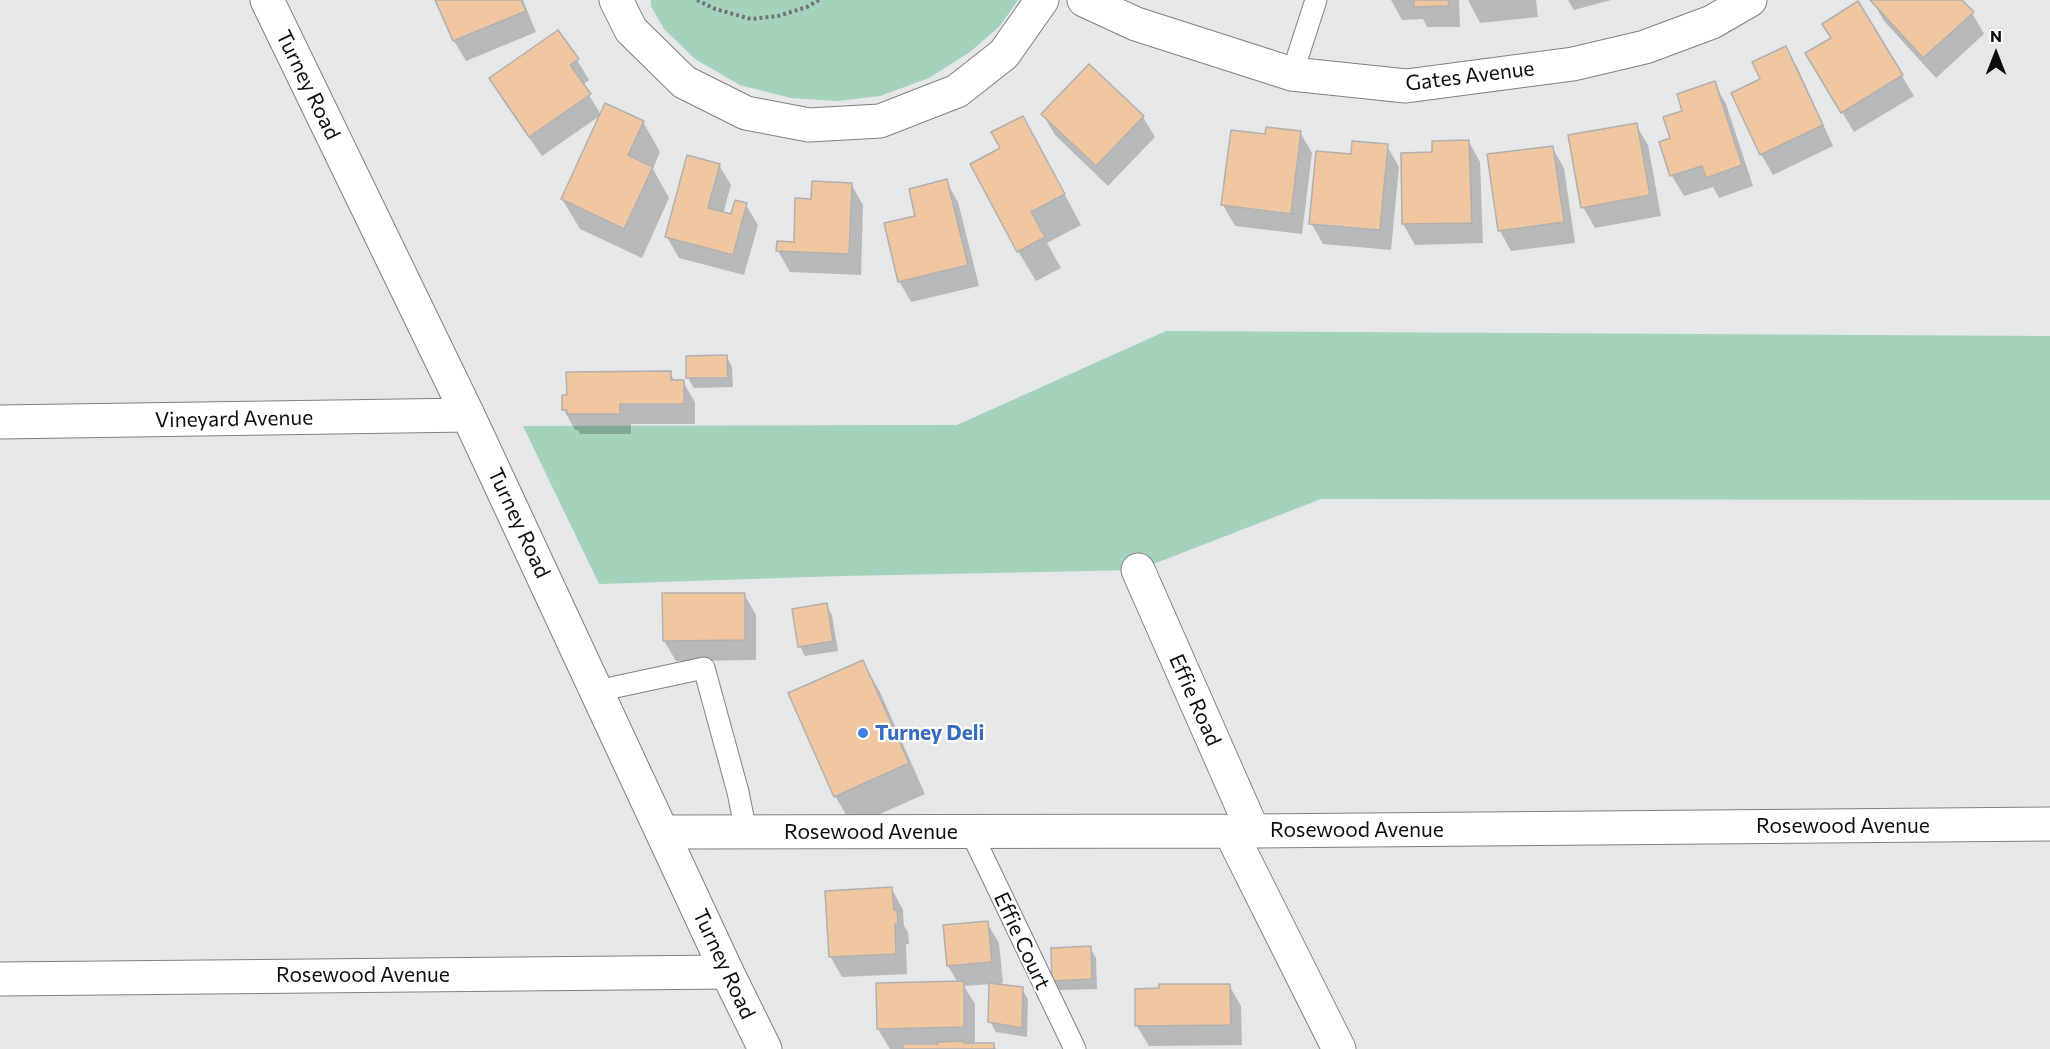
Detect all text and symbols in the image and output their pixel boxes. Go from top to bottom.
north arrow [1966,24,2026,84]
street label: Turney Road [271,26,345,144]
text: N [1990,26,2002,45]
street label: Gates Avenue [1404,56,1536,96]
street label: Vineyard Avenue [155,405,313,433]
street label: Turney Road [483,464,555,582]
street label: Effie Road [1164,650,1226,750]
place label: Turney Deli [875,720,984,746]
marker: Turney Deli [856,726,870,740]
street label: Rosewood Avenue [1756,813,1930,839]
street label: Rosewood Avenue [1270,817,1444,843]
street label: Rosewood Avenue [784,819,958,845]
street label: Effie Court [989,888,1055,994]
street label: Turney Road [688,905,760,1023]
street label: Rosewood Avenue [276,962,450,988]

